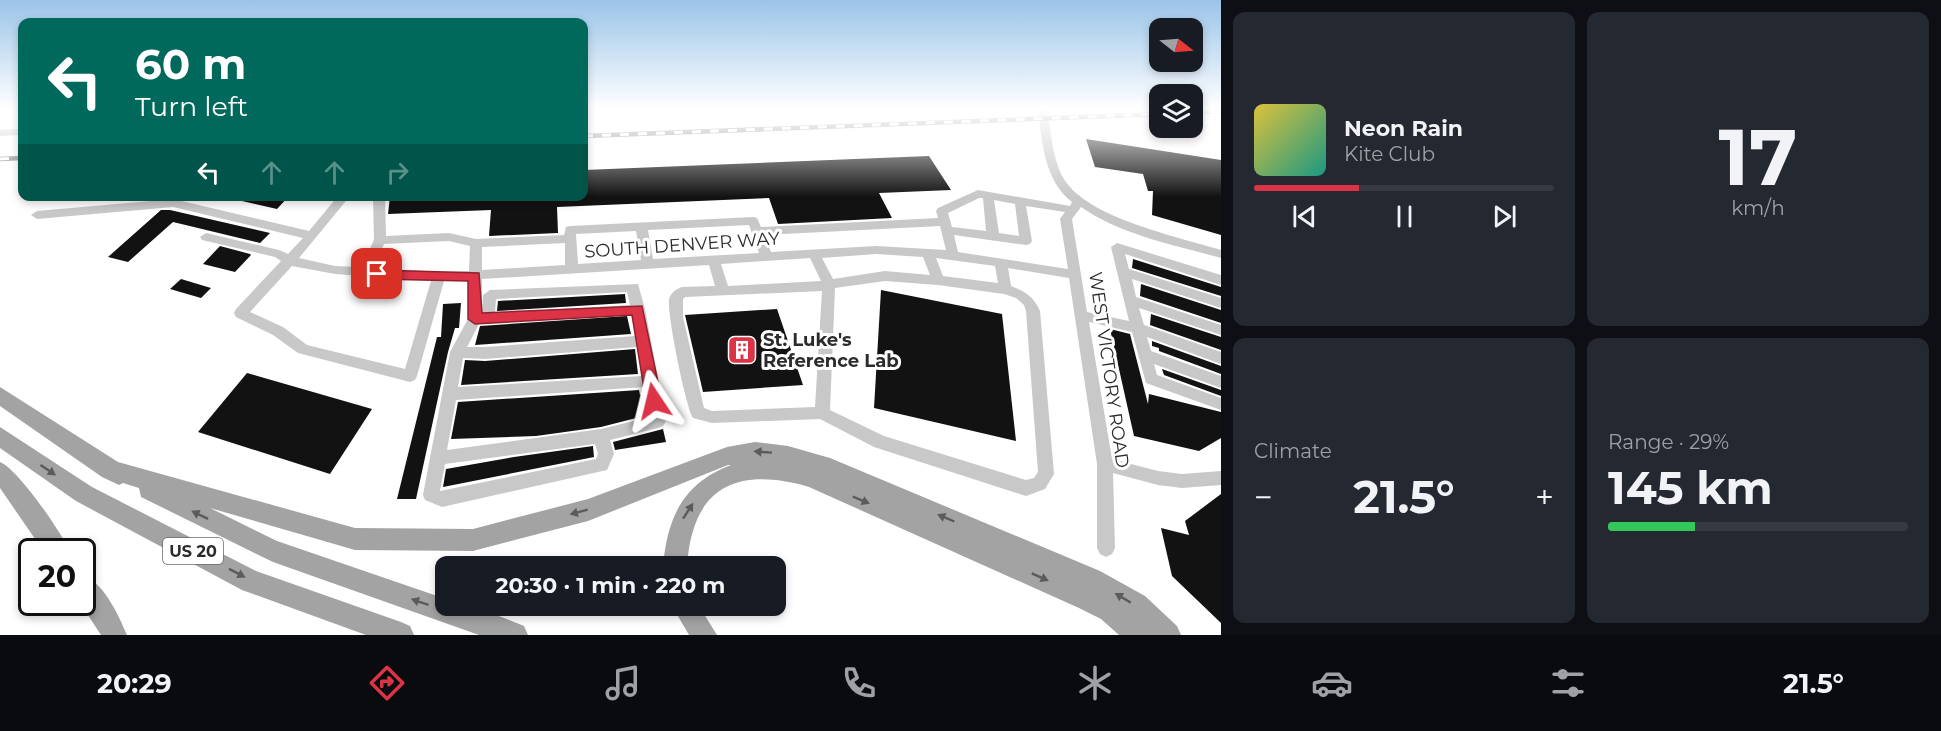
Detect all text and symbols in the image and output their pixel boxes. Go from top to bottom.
north arrow [1149,18,1203,72]
map controls [1149,18,1203,138]
text: 60 m [135,38,246,90]
icon: left [36,42,114,120]
button: layers [1149,84,1203,138]
text: Turn left [135,90,248,123]
text: 17 [1719,109,1797,205]
text: Neon Rain [1344,115,1463,142]
text: Kite Club [1344,142,1435,166]
icon: left [192,156,225,189]
icon: ahead [255,156,288,189]
icon: ahead [318,156,351,189]
icon: right [381,156,414,189]
text: km/h [1731,196,1785,220]
icon: previous [1288,200,1321,233]
icon: pause [1388,200,1421,233]
icon: next [1488,200,1521,233]
street label: SOUTH DENVER WAY [583,227,781,263]
pin [351,248,402,299]
icon: arrive [360,257,393,290]
street label: WEST VICTORY ROAD [1084,270,1134,470]
place label: St. Luke's Reference Lab [763,329,899,372]
building icon: St. Luke's Reference Lab [726,334,758,366]
position arrow [622,369,686,433]
text: Range · 29% [1608,430,1729,454]
text: Climate [1254,439,1332,463]
one-way arrow [754,448,773,457]
text: 145 km [1608,460,1773,515]
one-way arrow [40,464,56,475]
text: 21.5° [1353,469,1455,524]
text: − [1254,477,1273,517]
text: + [1535,477,1554,517]
one-way arrow [852,495,869,504]
one-way arrow [682,504,694,520]
one-way arrow [570,508,588,517]
one-way arrow [191,510,208,519]
one-way arrow [936,513,954,523]
speed limit sign: 20 [18,538,96,616]
road number: US 20 [163,538,223,564]
one-way arrow [229,569,246,578]
text: 20:30 · 1 min · 220 m [496,572,725,599]
one-way arrow [1031,572,1048,581]
one-way arrow [1115,592,1131,603]
one-way arrow [411,597,429,607]
icon: directions [366,662,408,704]
icon: music [602,662,644,704]
icon: phone [838,662,880,704]
icon: climate [1074,662,1116,704]
icon: car [1311,662,1353,704]
icon: filters [1547,662,1589,704]
text: 20:29 [97,667,172,700]
text: 21.5° [1783,667,1844,700]

